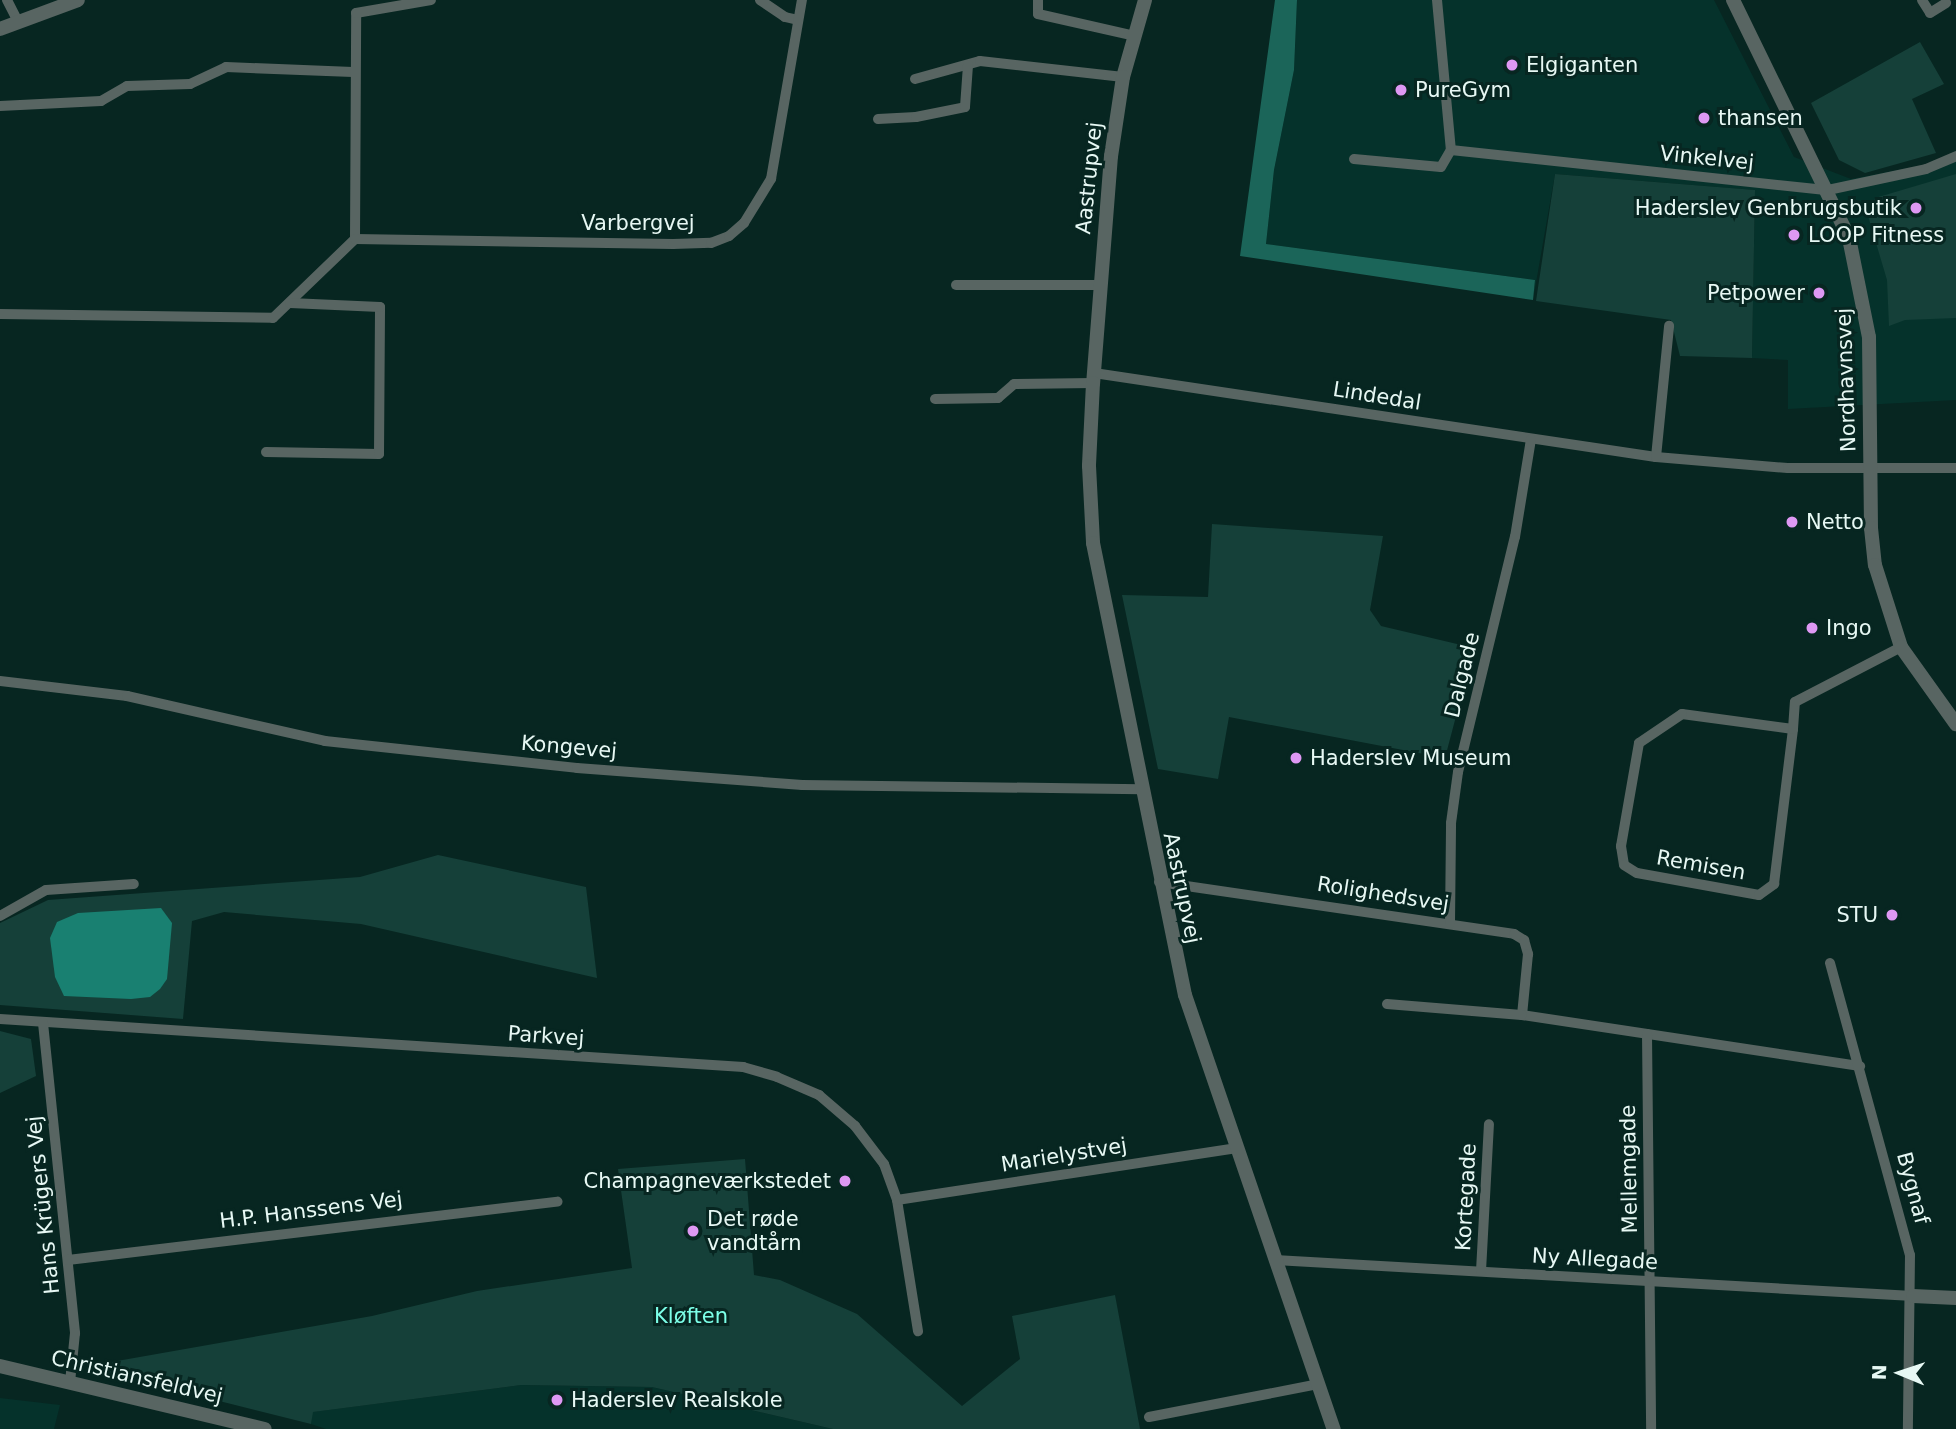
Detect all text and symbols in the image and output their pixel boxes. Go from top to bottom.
place label: Elgiganten [1526,52,1638,78]
marker: Elgiganten [1504,57,1520,73]
place label: PureGym [1415,77,1511,103]
marker: PureGym [1393,82,1409,98]
place label: thansen [1718,105,1803,131]
marker: thansen [1696,110,1712,126]
street label: Aastrupvej [1071,121,1107,235]
street label: Vinkelvej [1659,141,1755,175]
place label: Haderslev Genbrugsbutik [1635,195,1902,221]
marker: Haderslev Genbrugsbutik [1908,200,1924,216]
street label: Varbergvej [581,210,695,236]
place label: LOOP Fitness [1808,222,1944,248]
marker: LOOP Fitness [1786,227,1802,243]
place label: Petpower [1707,280,1805,306]
marker: Petpower [1811,285,1827,301]
street label: Nordhavnsvej [1831,308,1861,452]
street label: Lindedal [1331,377,1423,415]
place label: Netto [1806,509,1864,535]
marker: Netto [1784,514,1800,530]
place label: Ingo [1826,615,1872,641]
marker: Ingo [1804,620,1820,636]
street label: Dalgade [1439,630,1485,720]
street label: Kongevej [520,730,618,764]
place label: Haderslev Museum [1310,745,1511,771]
marker: Haderslev Museum [1288,750,1304,766]
street label: Aastrupvej [1158,830,1206,946]
street label: Remisen [1654,845,1748,885]
street label: Rolighedsvej [1315,871,1451,917]
place label: STU [1836,902,1878,928]
marker: STU [1884,907,1900,923]
street label: Parkvej [507,1021,585,1051]
street label: Mellemgade [1615,1105,1643,1233]
street label: Hans Krügers Vej [21,1115,65,1295]
street label: Marielystvej [999,1133,1129,1177]
street label: Kortegade [1451,1143,1481,1251]
street label: Bygnaf [1891,1149,1935,1227]
place label: Champagneværkstedet [584,1168,831,1194]
marker: Champagneværkstedet [837,1173,853,1189]
street label: H.P. Hanssens Vej [218,1186,404,1234]
place label: Det røde vandtårn [707,1206,802,1256]
marker: Det røde vandtårn [685,1223,701,1239]
street label: Ny Allegade [1531,1243,1659,1275]
park label: Kløften [654,1303,728,1329]
north arrow [1865,1338,1935,1408]
street label: Christiansfeldvej [49,1345,225,1409]
text: N [1868,1364,1890,1381]
place label: Haderslev Realskole [571,1387,783,1413]
marker: Haderslev Realskole [549,1392,565,1408]

